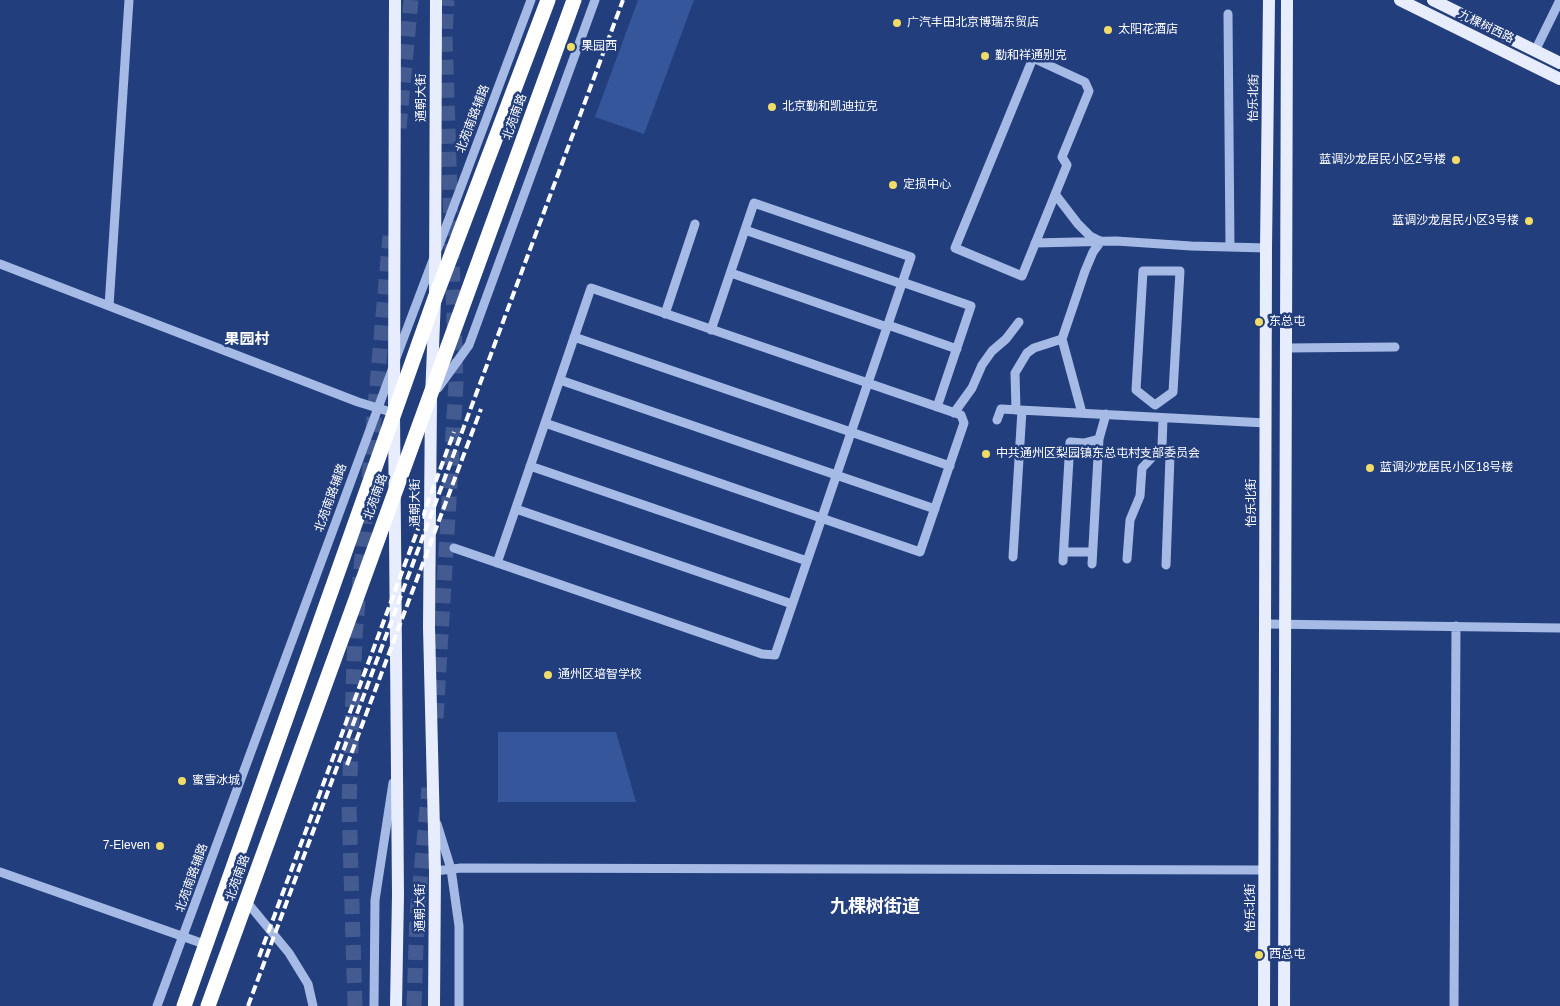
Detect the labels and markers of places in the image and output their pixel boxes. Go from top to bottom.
place label: 广汽丰田北京博瑞东贸店 [907,16,1039,30]
marker: 广汽丰田北京博瑞东贸店 [891,17,903,29]
place label: 太阳花酒店 [1118,23,1178,37]
marker: 太阳花酒店 [1102,24,1114,36]
place label: 果园西 [581,40,617,54]
marker: 果园西 [565,41,577,53]
place label: 勤和祥通别克 [995,49,1067,63]
marker: 勤和祥通别克 [979,50,991,62]
place label: 北京勤和凯迪拉克 [782,100,878,114]
marker: 北京勤和凯迪拉克 [766,101,778,113]
place label: 蓝调沙龙居民小区2号楼 [1319,153,1446,167]
marker: 蓝调沙龙居民小区2号楼 [1450,154,1462,166]
place label: 定损中心 [903,178,951,192]
marker: 定损中心 [887,179,899,191]
place label: 蓝调沙龙居民小区3号楼 [1392,214,1519,228]
marker: 蓝调沙龙居民小区3号楼 [1523,215,1535,227]
place label: 东总屯 [1269,315,1305,329]
marker: 东总屯 [1253,316,1265,328]
place label: 中共通州区梨园镇东总屯村支部委员会 [996,447,1200,461]
marker: 中共通州区梨园镇东总屯村支部委员会 [980,448,992,460]
place label: 蓝调沙龙居民小区18号楼 [1380,461,1513,475]
marker: 蓝调沙龙居民小区18号楼 [1364,462,1376,474]
place label: 通州区培智学校 [558,668,642,682]
marker: 通州区培智学校 [542,669,554,681]
place label: 蜜雪冰城 [192,774,240,788]
marker: 蜜雪冰城 [176,775,188,787]
place label: 7-Eleven [103,839,150,853]
marker: 7-Eleven [154,840,166,852]
place label: 西总屯 [1269,948,1305,962]
marker: 西总屯 [1253,949,1265,961]

